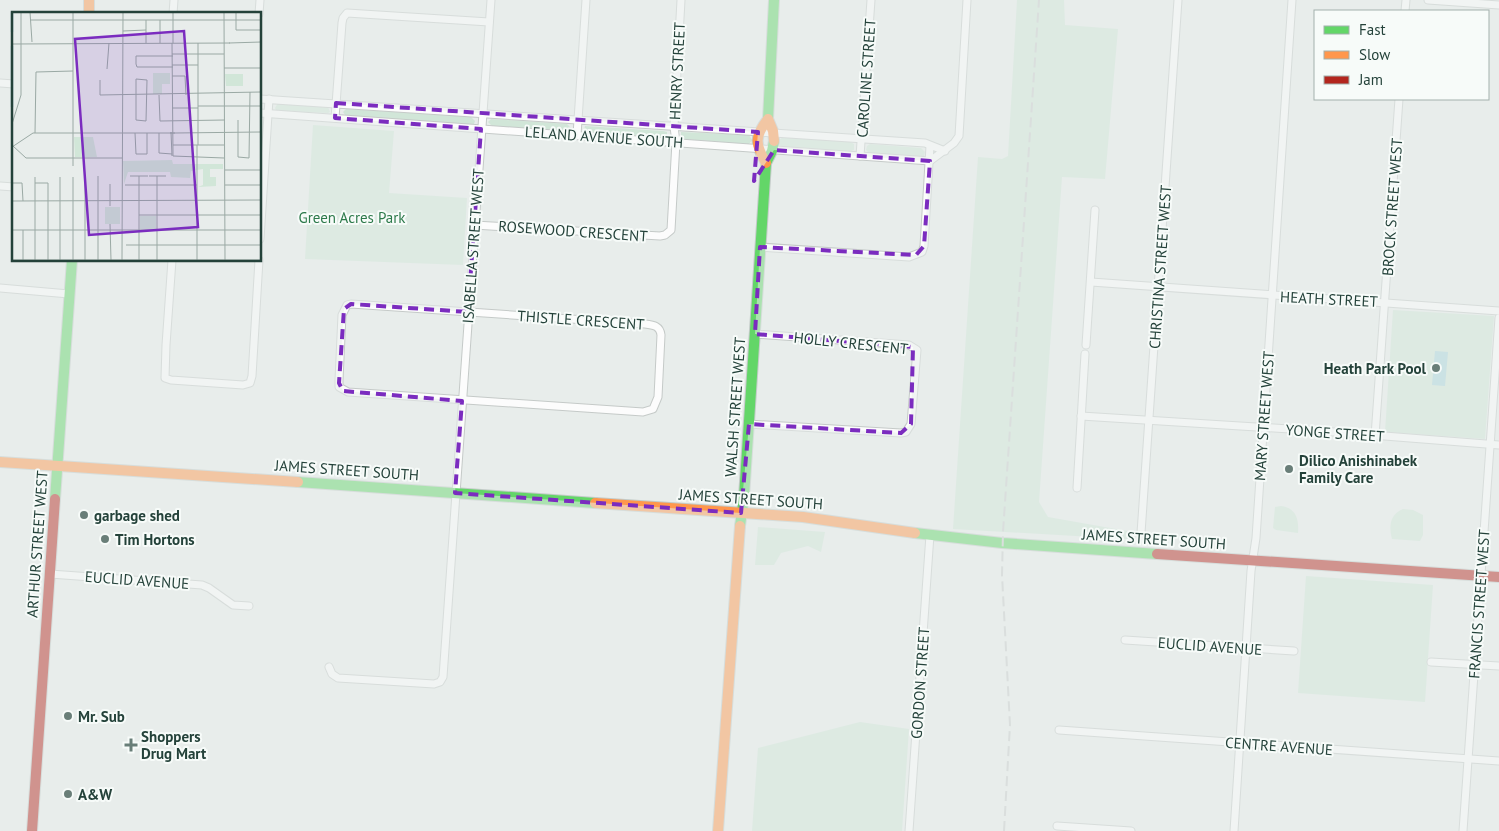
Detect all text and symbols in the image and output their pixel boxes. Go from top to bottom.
legend [1314,10,1489,100]
inset map [12,12,261,261]
street label: CAROLINE STREET [852,17,880,138]
text: Fast [1359,20,1386,39]
street label: HENRY STREET [665,21,689,120]
text: Slow [1359,45,1390,64]
text: Jam [1358,70,1383,89]
street label: LELAND AVENUE SOUTH [524,122,684,152]
street label: BROCK STREET WEST [1378,137,1406,277]
street label: ISABELLA STREET WEST [458,167,488,324]
street label: CHRISTINA STREET WEST [1145,184,1175,350]
park label: Green Acres Park [298,208,406,227]
street label: ROSEWOOD CRESCENT [498,216,649,246]
street label: HEATH STREET [1280,287,1379,311]
street label: THISTLE CRESCENT [517,306,646,334]
street label: HOLLY CRESCENT [793,328,910,359]
street label: WALSH STREET WEST [721,336,749,478]
street label: MARY STREET WEST [1250,350,1278,482]
place label: Heath Park Pool [1324,359,1427,378]
marker: Heath Park Pool [1430,362,1442,374]
street label: YONGE STREET [1285,420,1386,446]
place label: Dilico Anishinabek Family Care [1299,451,1418,487]
street label: JAMES STREET SOUTH [273,455,420,485]
marker: Dilico Anishinabek Family Care [1283,463,1295,475]
street label: ARTHUR STREET WEST [22,469,52,618]
street label: JAMES STREET SOUTH [677,484,824,514]
place label: garbage shed [94,506,180,525]
marker: garbage shed [78,509,90,521]
street label: JAMES STREET SOUTH [1080,524,1227,554]
street label: FRANCIS STREET WEST [1464,528,1494,679]
place label: Tim Hortons [115,530,195,549]
marker: Tim Hortons [99,533,111,545]
street label: EUCLID AVENUE [84,567,190,593]
street label: GORDON STREET [907,626,933,740]
street label: EUCLID AVENUE [1157,633,1263,659]
place label: Mr. Sub [78,707,125,726]
marker: Mr. Sub [62,710,74,722]
place label: Shoppers Drug Mart [141,727,207,763]
street label: CENTRE AVENUE [1224,733,1334,759]
marker: Shoppers Drug Mart [125,739,137,751]
place label: A&W [78,785,112,804]
marker: A&W [62,788,74,800]

